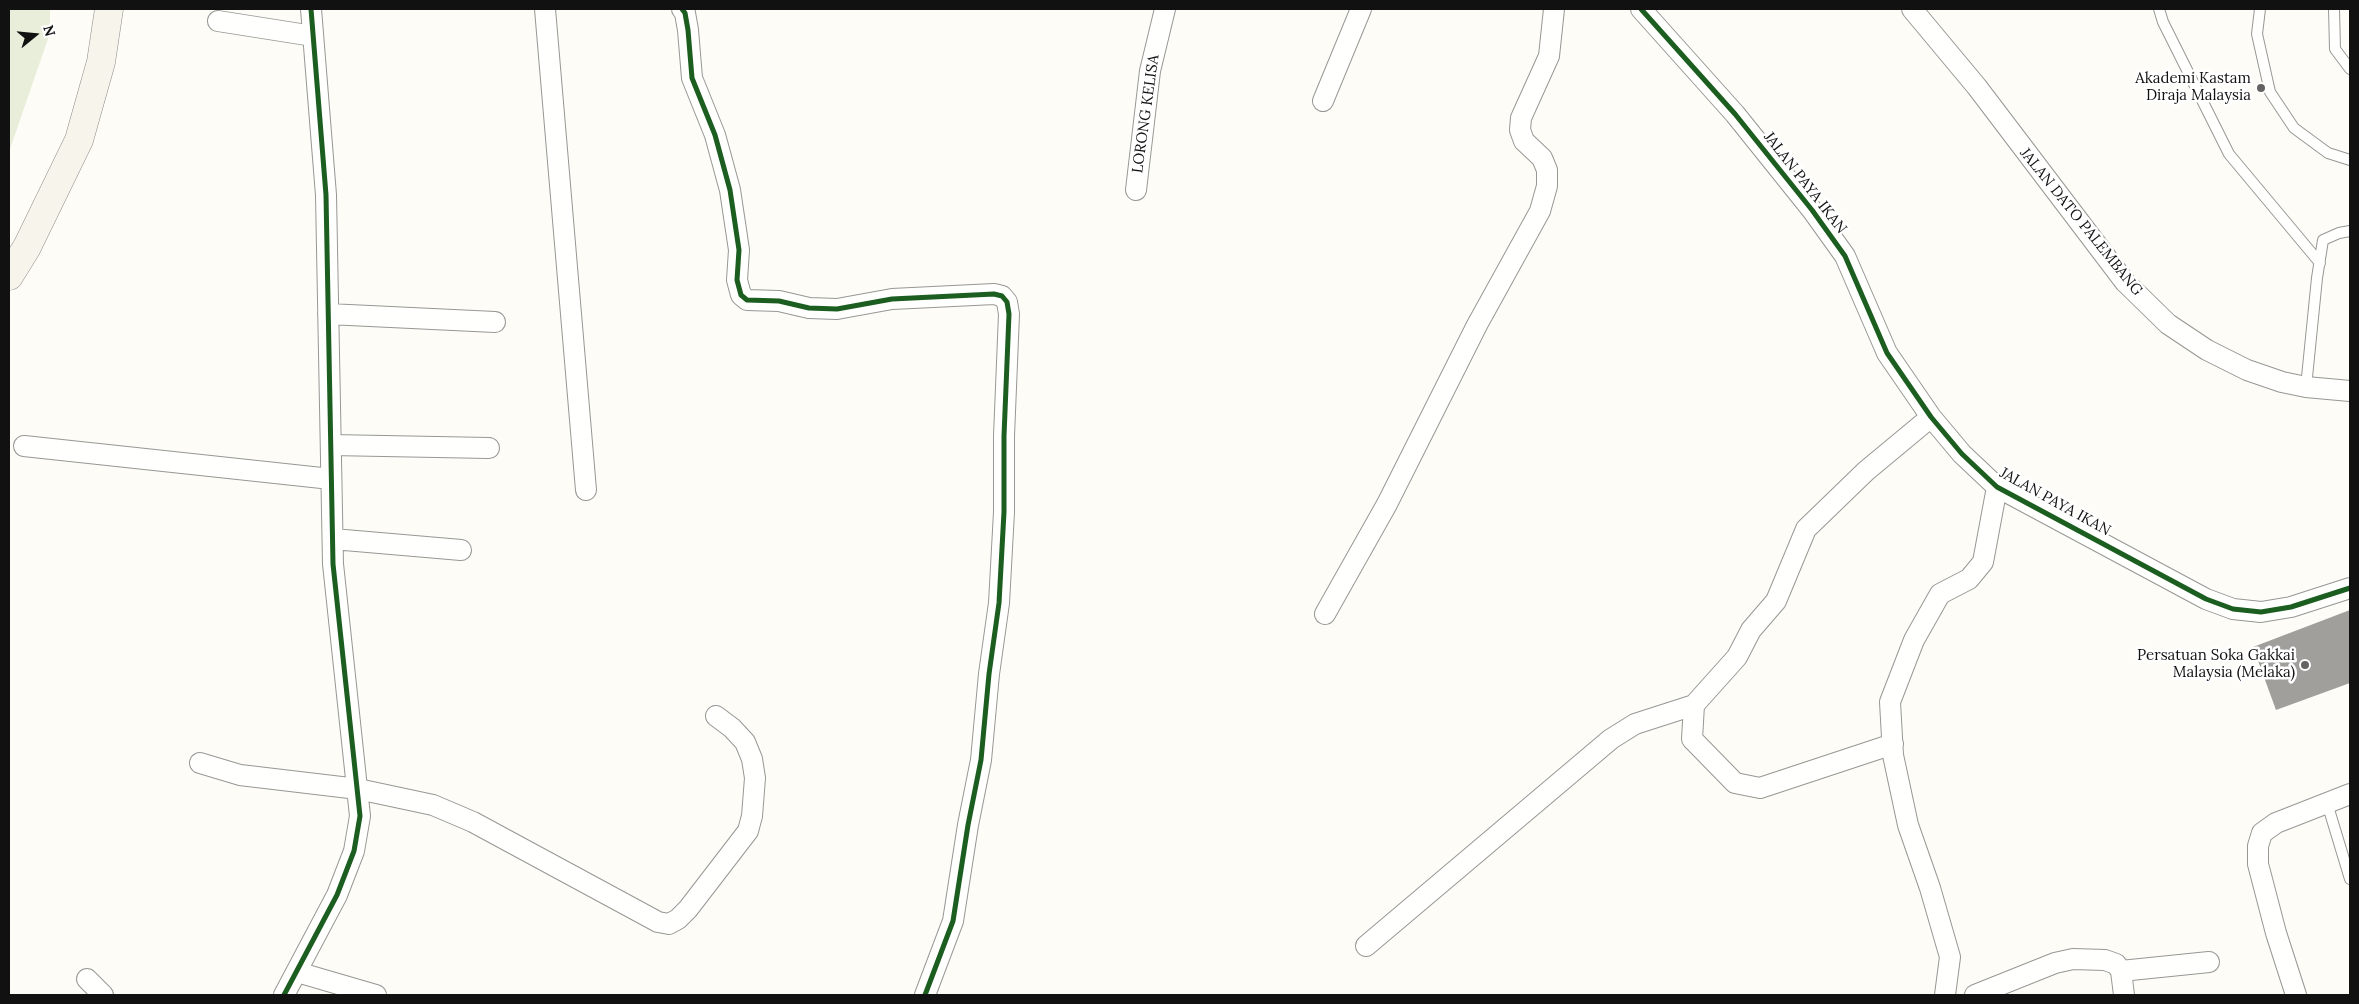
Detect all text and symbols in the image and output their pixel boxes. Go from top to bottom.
north arrow [10,10,60,60]
text: N [39,23,60,38]
street label: LORONG KELISA [1129,54,1163,174]
place label: Akademi Kastam Diraja Malaysia [2135,70,2251,105]
marker: Akademi Kastam Diraja Malaysia [2255,82,2267,94]
street label: JALAN PAYA IKAN [1760,129,1850,237]
street label: JALAN DATO PALEMBANG [2016,145,2146,299]
street label: JALAN PAYA IKAN [1996,464,2114,540]
place label: Persatuan Soka Gakkai Malaysia (Melaka) [2137,647,2295,682]
marker: Persatuan Soka Gakkai Malaysia (Melaka) [2299,659,2311,671]

